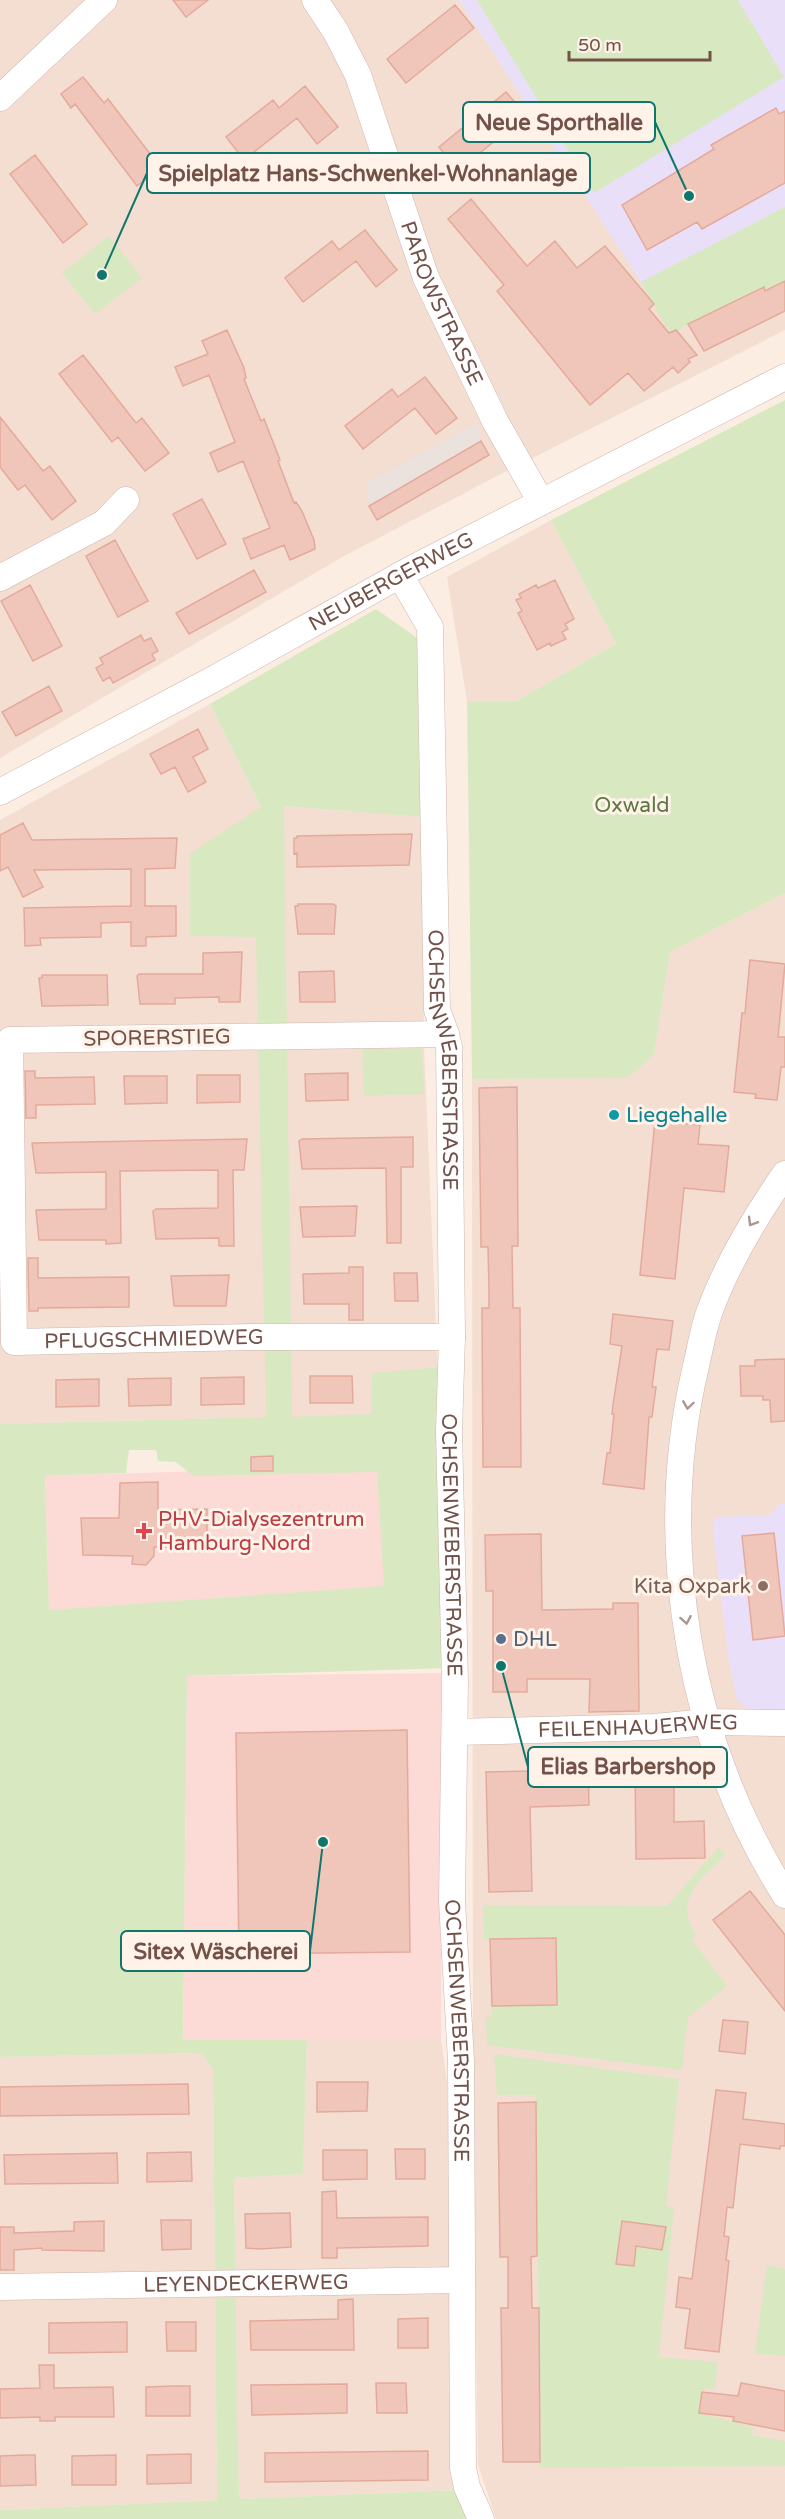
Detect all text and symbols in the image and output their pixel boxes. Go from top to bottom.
scale bar [569,24,710,62]
text: 50 m [578,34,622,56]
callout: Neue Sporthalle [463,102,655,142]
text: Neue Sporthalle [475,110,643,136]
callout: Spielplatz Hans-Schwenkel-Wohnanlage [147,153,590,193]
text: Spielplatz Hans-Schwenkel-Wohnanlage [158,161,578,187]
street label: PAROWSTRASSE [395,218,488,390]
street label: NEUBERGERWEG [304,527,477,636]
park label: Oxwald [594,793,670,818]
street label: OCHSENWEBERSTRASSE [423,929,463,1191]
street label: SPORERSTIEG [83,1024,231,1052]
place label: Liegehalle [626,1103,727,1128]
marker: Liegehalle [607,1108,621,1122]
one-way arrow [748,1216,760,1226]
street label: PFLUGSCHMIEDWEG [44,1325,264,1354]
one-way arrow [682,1400,694,1409]
street label: OCHSENWEBERSTRASSE [436,1413,467,1677]
place label: PHV-Dialysezentrum Hamburg-Nord [158,1507,365,1556]
marker: PHV-Dialysezentrum Hamburg-Nord [135,1522,153,1540]
place label: Kita Oxpark [634,1574,751,1599]
marker: Kita Oxpark [756,1579,770,1593]
one-way arrow [679,1615,691,1624]
place label: DHL [513,1627,557,1652]
marker: DHL [494,1632,508,1646]
street label: FEILENHAUERWEG [537,1709,738,1742]
callout: Elias Barbershop [528,1747,727,1787]
text: Elias Barbershop [540,1754,716,1780]
street label: OCHSENWEBERSTRASSE [439,1898,474,2162]
callout: Sitex Wäscherei [121,1931,310,1971]
text: Sitex Wäscherei [134,1939,298,1965]
street label: LEYENDECKERWEG [143,2269,349,2297]

